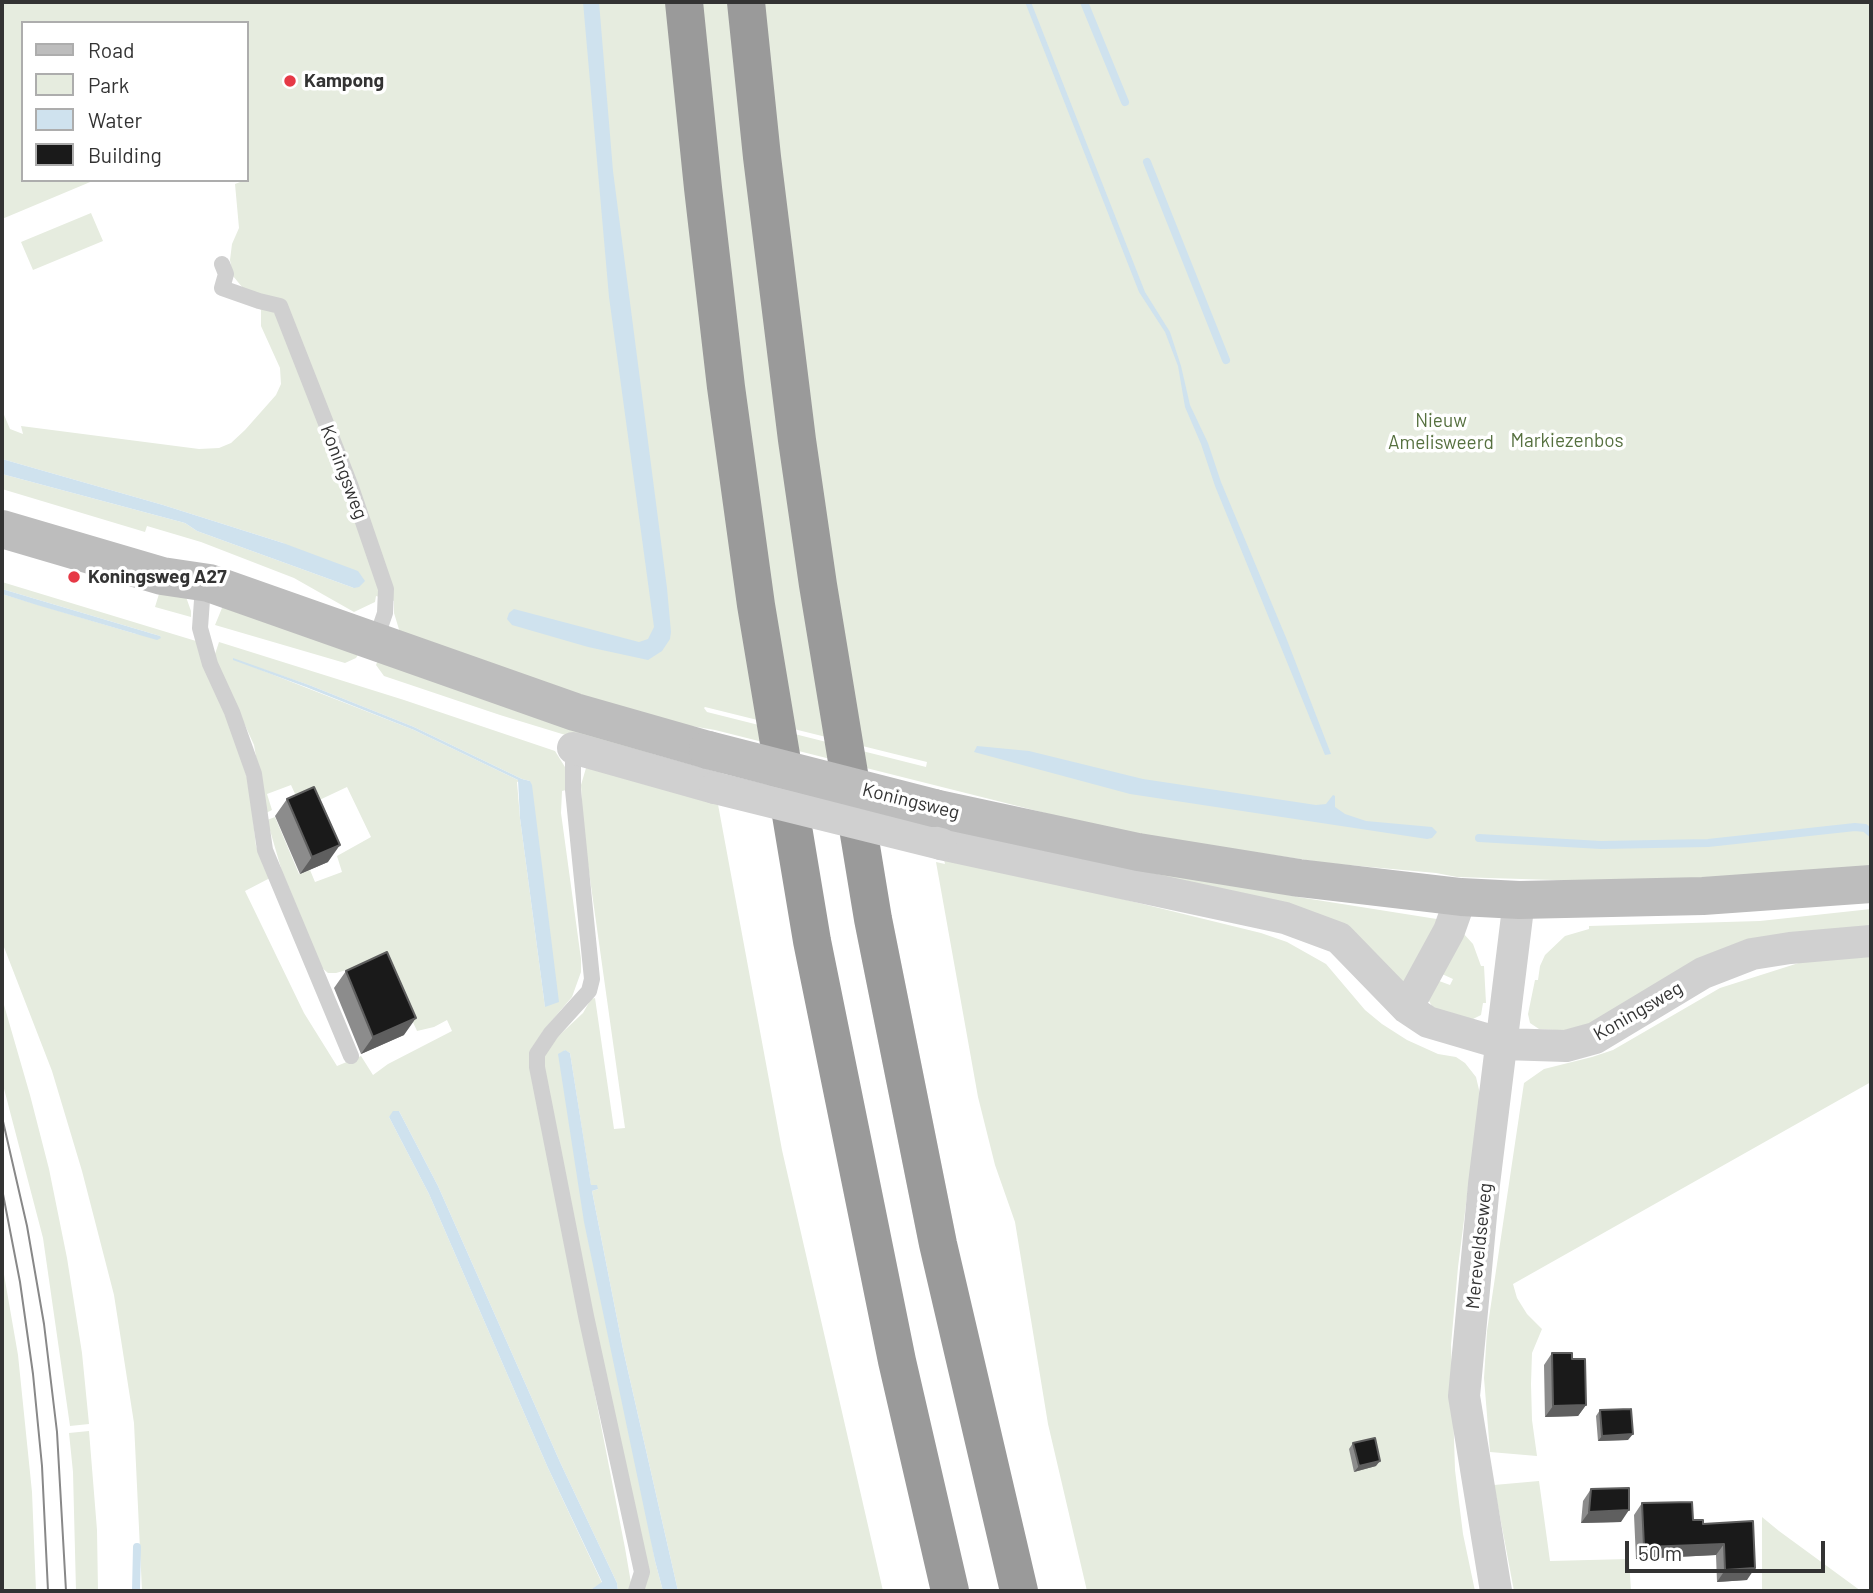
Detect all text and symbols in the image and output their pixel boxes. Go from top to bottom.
legend [21,21,248,182]
text: Road [88,37,134,62]
place label: Kampong [304,70,384,92]
text: Park [88,72,129,97]
marker: Kampong [282,73,298,89]
text: Water [88,107,142,132]
text: Building [88,142,162,167]
park label: Nieuw Amelisweerd [1388,410,1494,454]
street label: Koningsweg [316,422,372,522]
park label: Markiezenbos [1510,430,1624,452]
place label: Koningsweg A27 [88,566,227,588]
marker: Koningsweg A27 [66,569,82,585]
street label: Koningsweg [860,778,962,824]
street label: Koningsweg [1589,976,1687,1046]
street label: Mereveldseweg [1461,1182,1497,1310]
scale bar [1628,1526,1828,1570]
text: 50 m [1638,1540,1682,1565]

